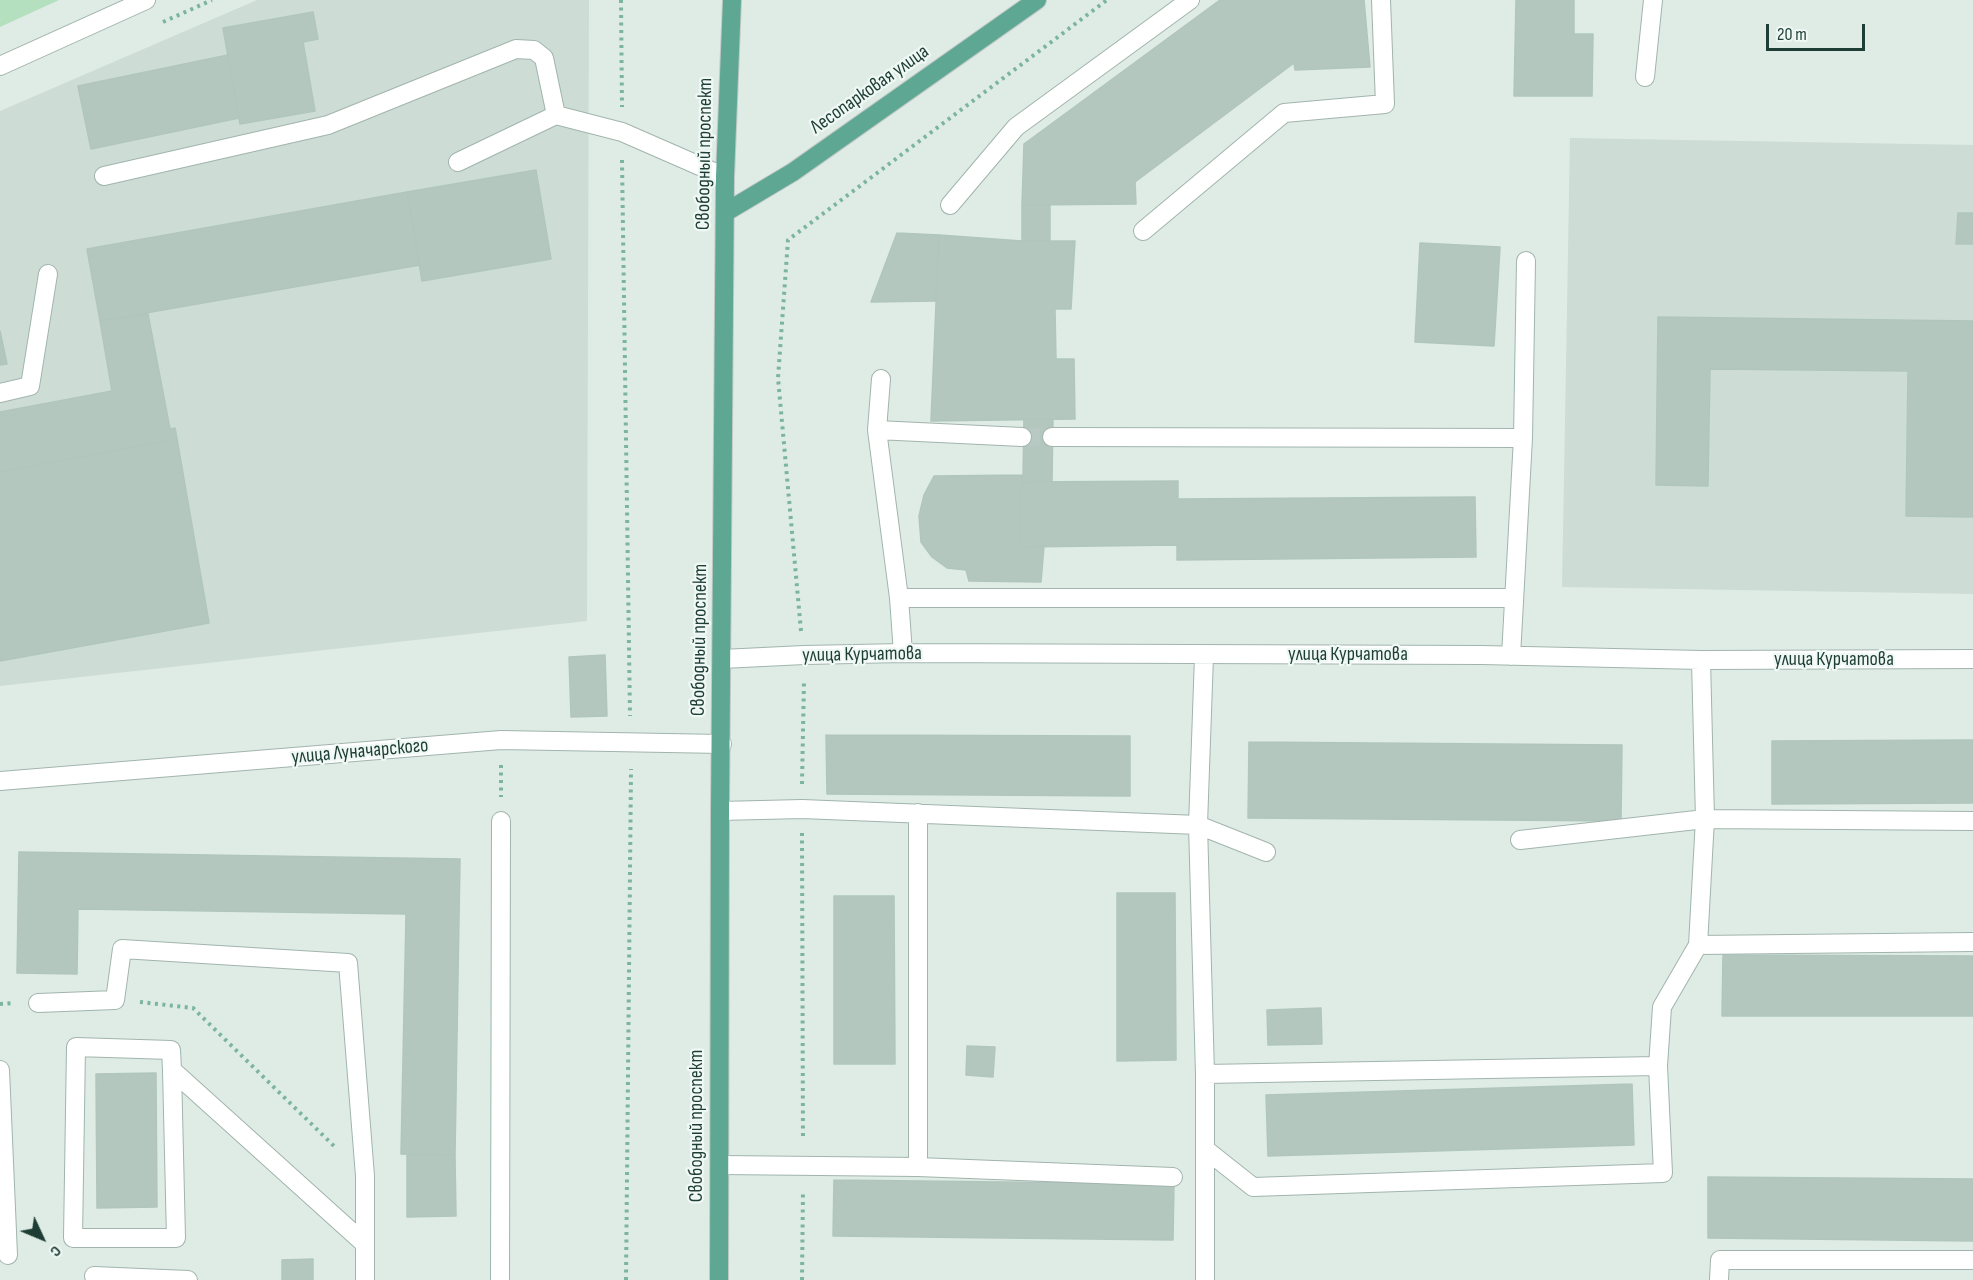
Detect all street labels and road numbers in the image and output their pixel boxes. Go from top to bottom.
street label: Лесопарковая улица [806,40,934,140]
street label: Свободный проспект [692,78,718,230]
street label: Свободный проспект [687,564,713,716]
street label: улица Курчатова [802,642,922,668]
street label: улица Курчатова [1288,643,1408,667]
street label: улица Курчатова [1774,648,1894,672]
street label: улица Луначарского [291,734,429,770]
street label: Свободный проспект [685,1050,709,1202]

